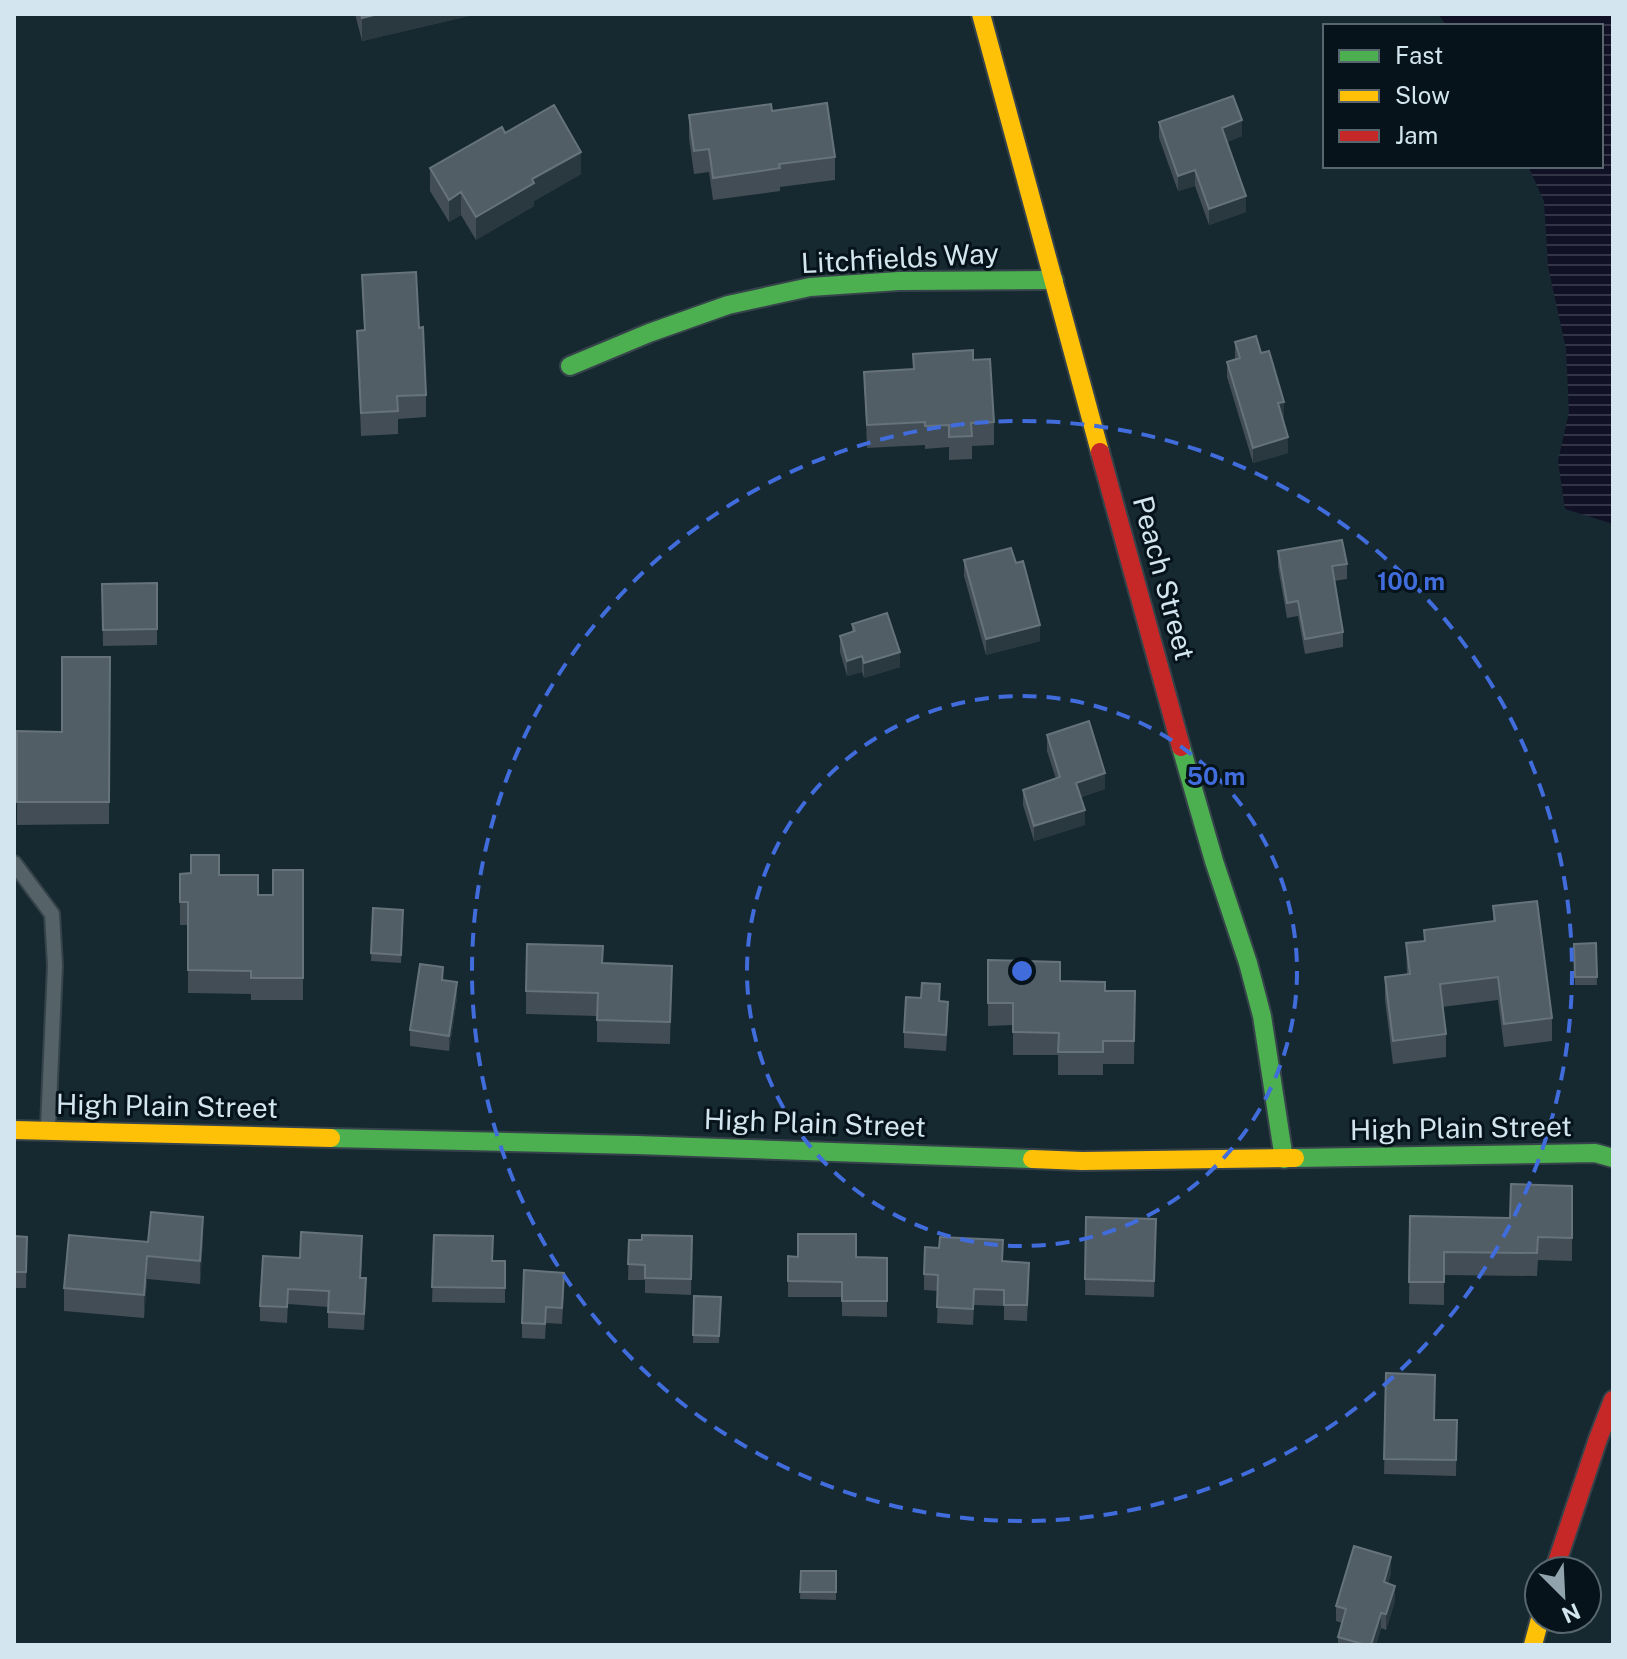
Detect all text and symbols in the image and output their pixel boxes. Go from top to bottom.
legend [1323,24,1603,168]
text: Fast [1395,41,1443,69]
text: Slow [1395,81,1450,109]
text: Jam [1395,121,1438,149]
street label: Litchfields Way [800,236,1000,279]
street label: Peach Street [1127,492,1202,664]
text: 100 m [1377,567,1445,595]
text: 50 m [1187,762,1245,790]
centre of rings [1008,957,1036,985]
street label: High Plain Street [56,1087,278,1124]
street label: High Plain Street [703,1102,927,1143]
street label: High Plain Street [1350,1109,1572,1146]
north arrow [1523,1555,1603,1635]
text: N [1558,1598,1584,1629]

